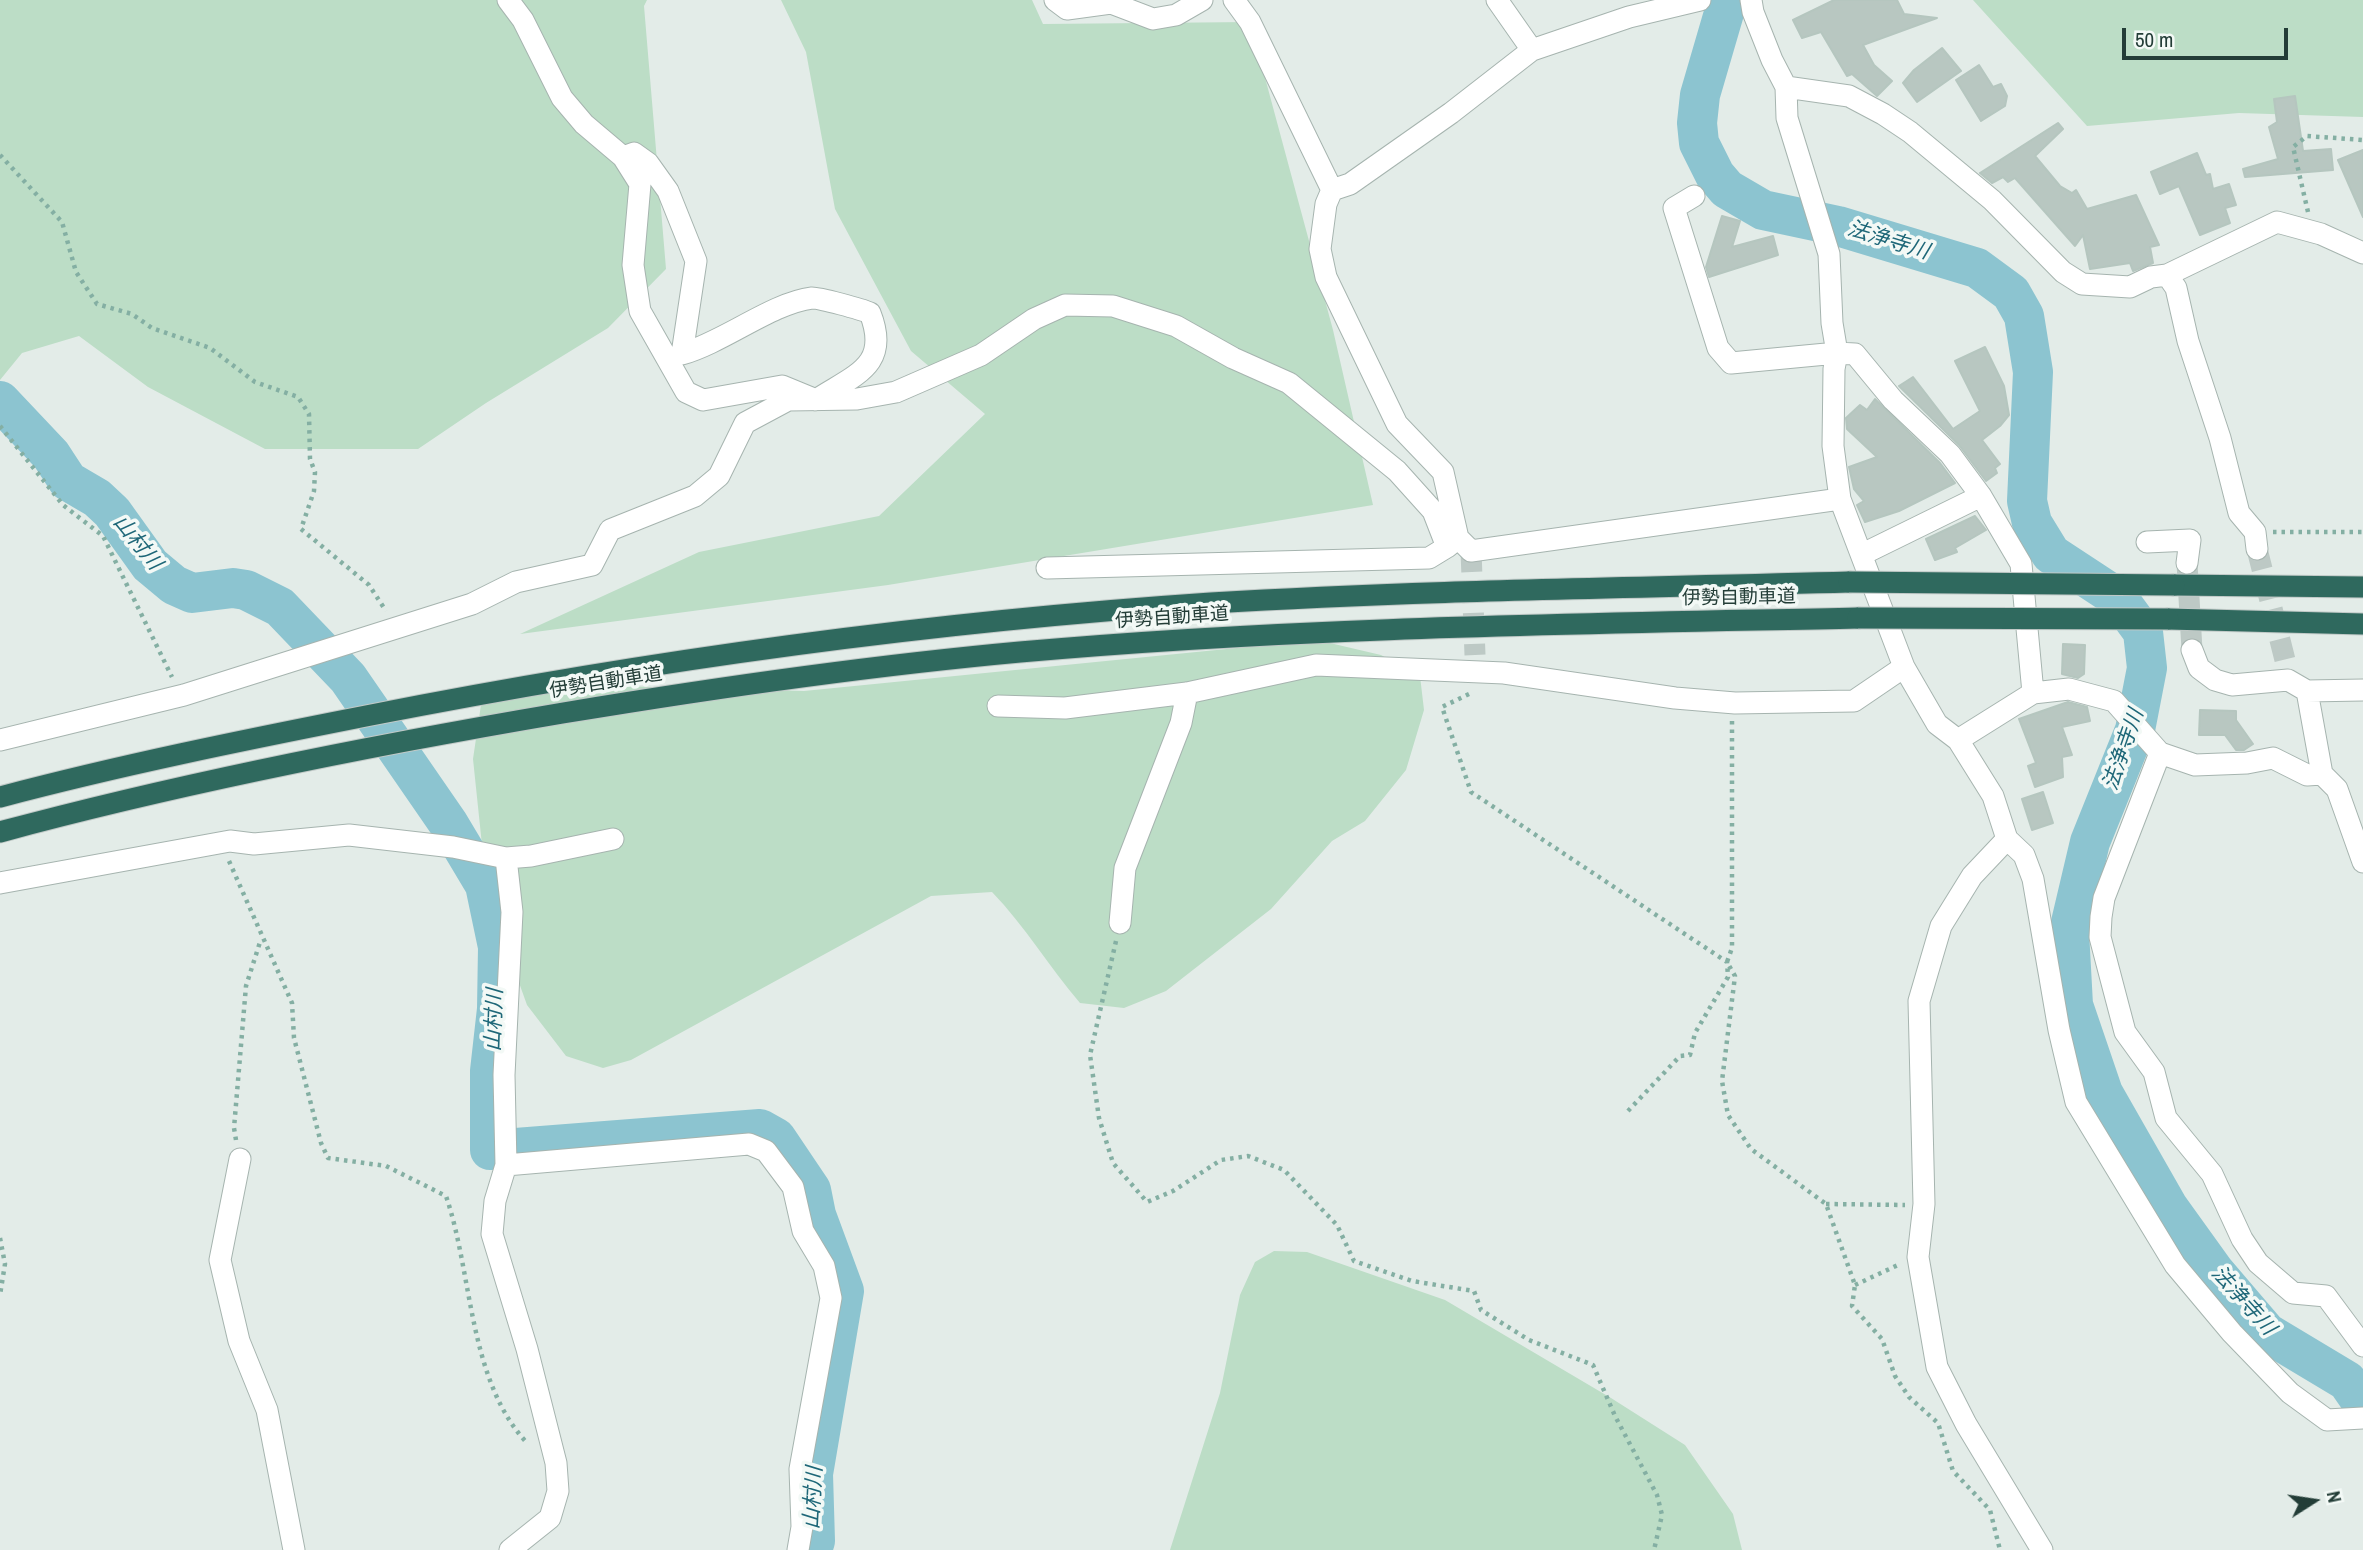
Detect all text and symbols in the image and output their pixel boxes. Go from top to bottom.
scale bar [2125,14,2291,58]
text: 50 m [2135,25,2173,54]
water label: 法浄寺川 [1844,217,1932,265]
water label: 山村川 [107,511,167,575]
street label: 伊勢自動車道 [1682,586,1796,610]
street label: 伊勢自動車道 [1114,603,1230,633]
street label: 伊勢自動車道 [548,663,664,703]
water label: 法浄寺川 [2098,706,2150,794]
water label: 山村川 [481,988,509,1052]
water label: 法浄寺川 [2206,1261,2280,1341]
water label: 山村川 [800,1466,828,1530]
north arrow [2279,1466,2349,1536]
text: N [2321,1488,2348,1505]

